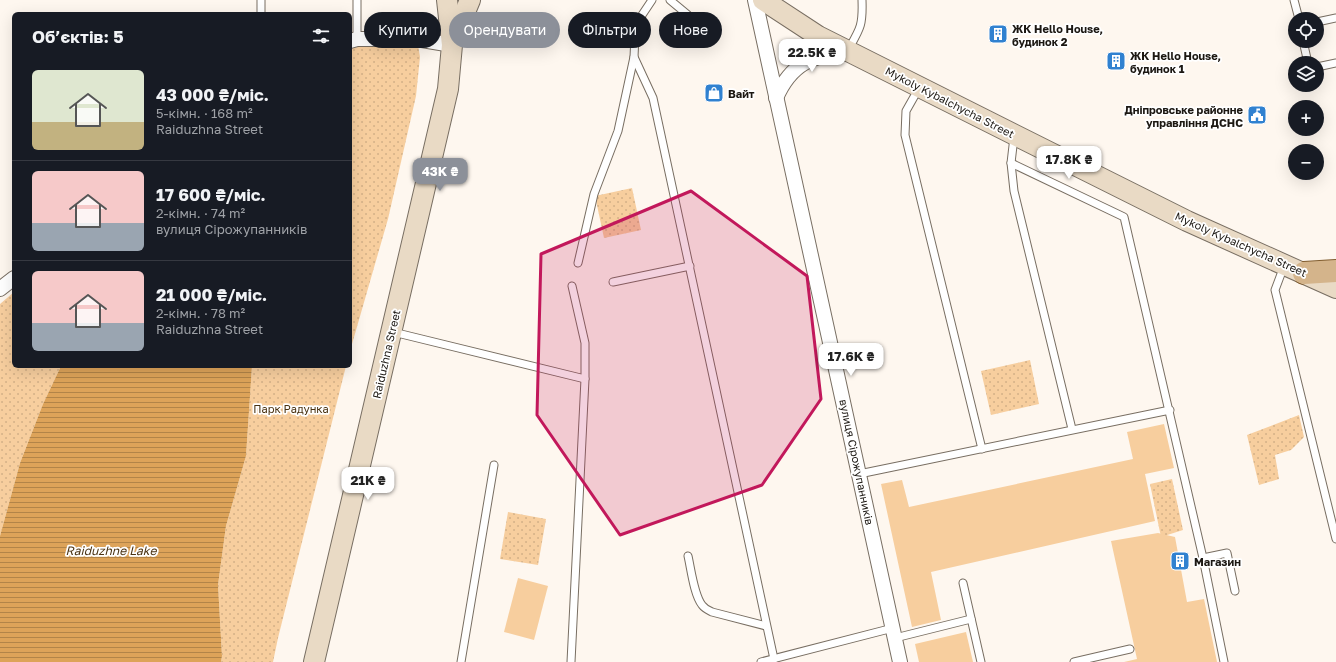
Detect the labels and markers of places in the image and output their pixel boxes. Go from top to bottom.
place label: ЖК Hello House, будинок 2 [1012,22,1103,48]
building icon: ЖК Hello House, будинок 2 [987,23,1009,45]
pin: 22.5K ₴ [775,39,849,73]
place label: ЖК Hello House, будинок 1 [1130,49,1221,75]
building icon: ЖК Hello House, будинок 1 [1105,50,1127,72]
shop icon: Вайт [703,82,725,104]
place label: Вайт [728,87,755,100]
place label: Дніпровське районне управління ДСНС [1125,103,1243,129]
public building icon: Дніпровське районне управління ДСНС [1246,104,1268,126]
pin: 17.8K ₴ [1032,146,1106,180]
pin: 43K ₴ [412,158,468,192]
pin: 17.6K ₴ [814,343,888,377]
pin: 21K ₴ [340,467,396,501]
building icon: Магазин [1169,550,1191,572]
place label: Магазин [1194,555,1241,568]

